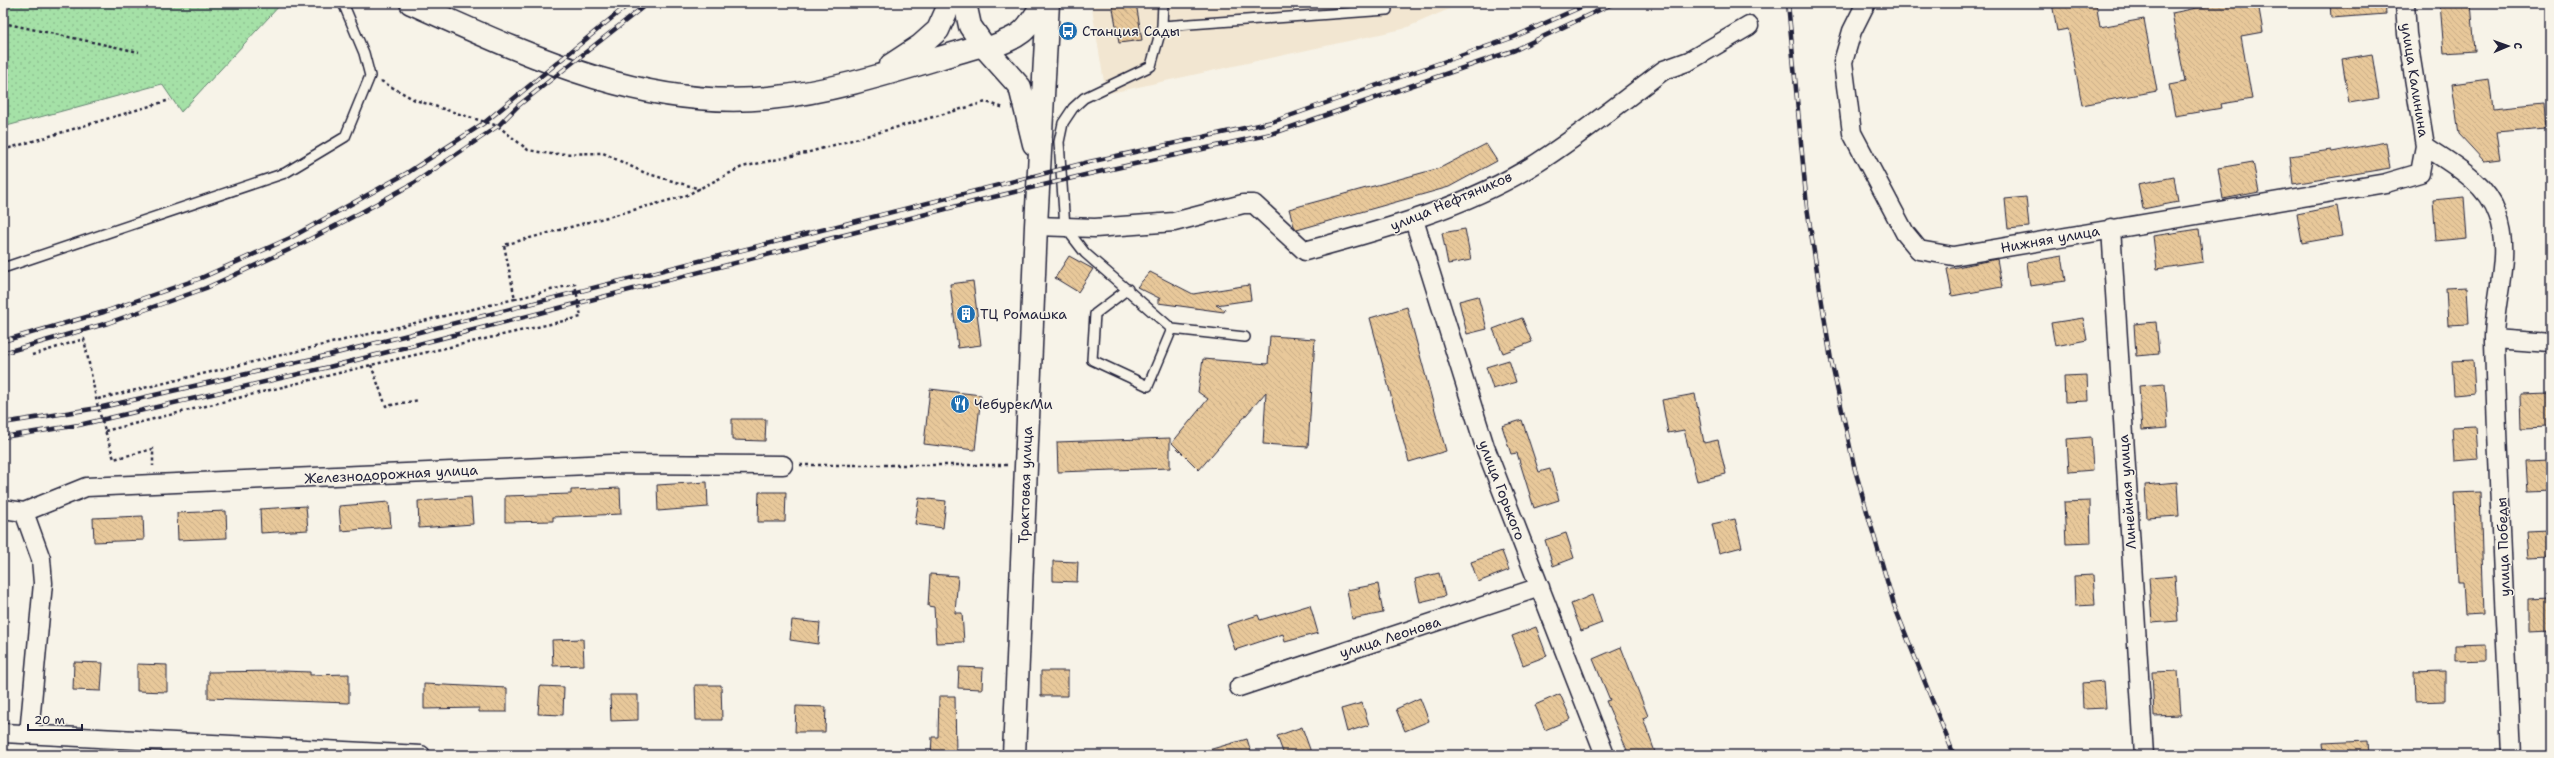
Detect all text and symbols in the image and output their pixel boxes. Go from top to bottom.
bus stop icon: Станция Сады [1057,20,1079,42]
street label: улица Калинина [2397,21,2433,139]
place label: Станция Сады [1082,22,1180,40]
north arrow [2488,26,2528,66]
text: С [2510,42,2525,50]
street label: улица Нефтяников [1387,167,1515,235]
street label: Нижняя улица [1999,221,2101,257]
building icon: ТЦ Ромашка [955,303,977,325]
place label: ТЦ Ромашка [980,305,1067,323]
restaurant icon: ЧебурекМи [949,393,971,415]
place label: ЧебурекМи [974,395,1053,413]
street label: Трактовая улица [1014,426,1036,544]
street label: Линейная улица [2114,434,2140,550]
street label: улица Горького [1475,437,1529,543]
street label: Железнодорожная улица [304,460,479,488]
street label: улица Победы [2492,497,2514,597]
street label: улица Леонова [1337,612,1443,662]
scale bar [28,706,82,732]
text: 20 m [34,712,65,728]

